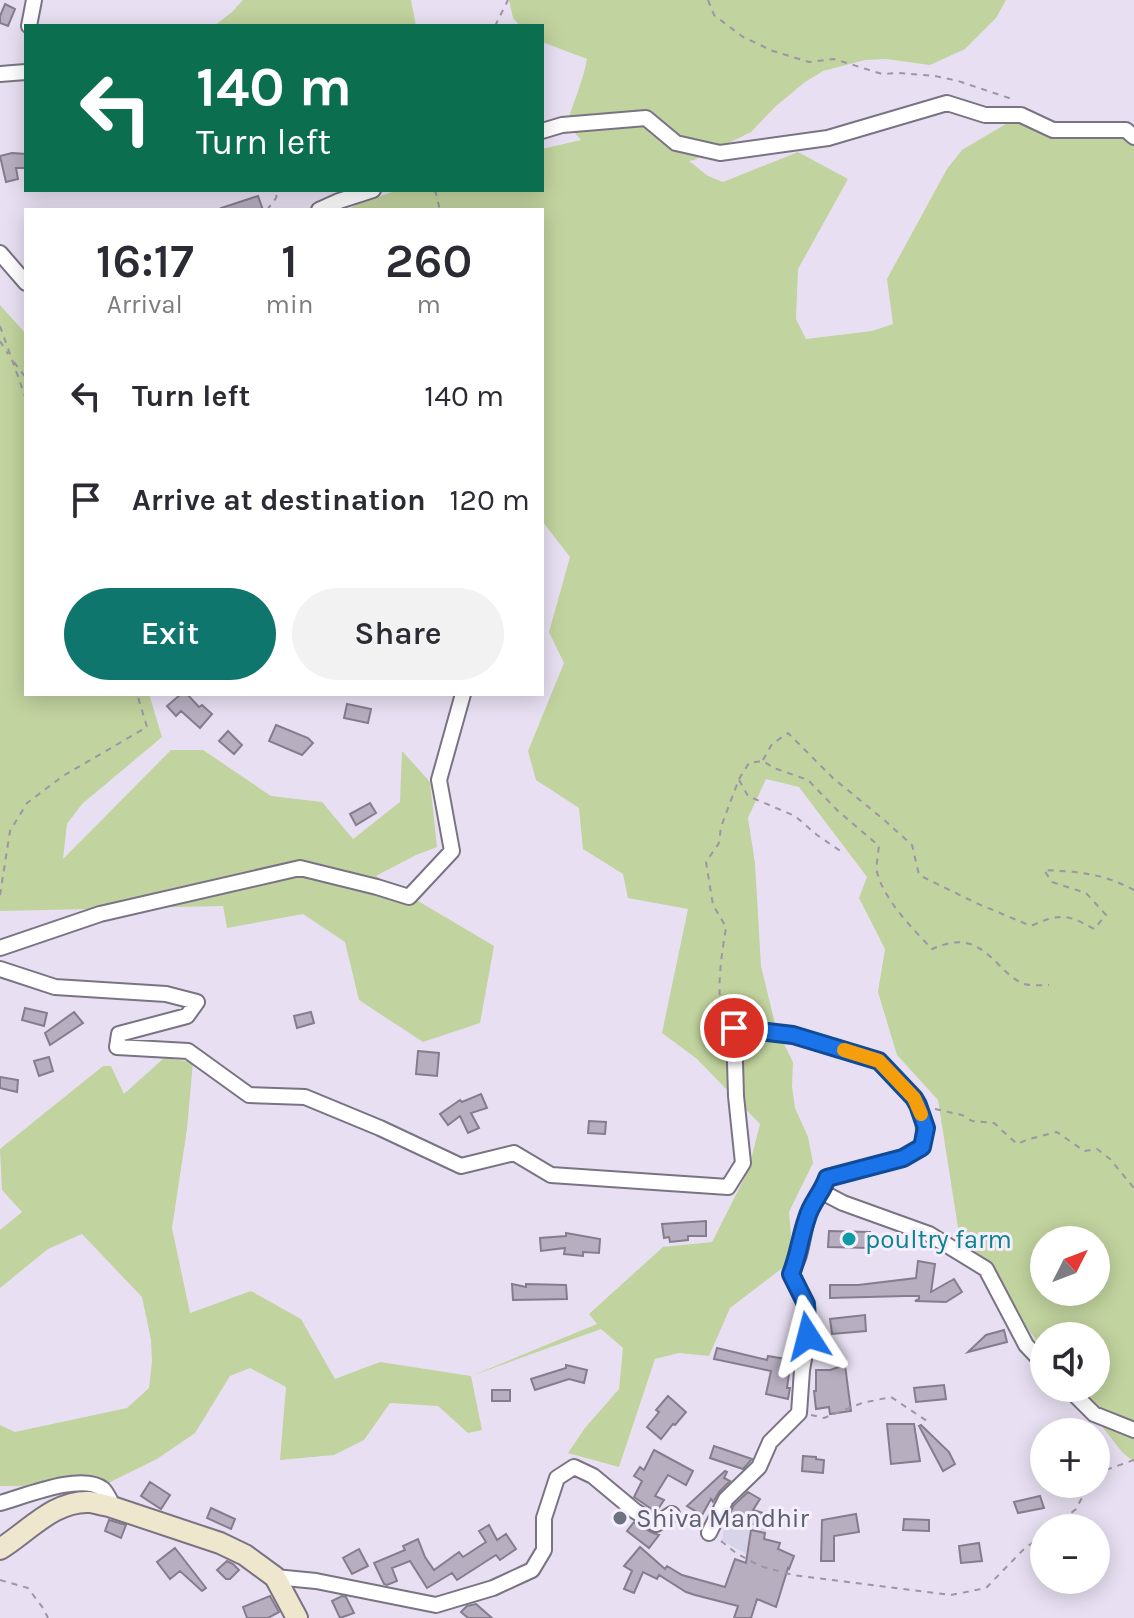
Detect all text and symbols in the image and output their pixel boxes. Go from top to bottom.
text: 140 m [196,54,352,119]
icon: left [64,56,168,160]
text: Turn left [196,121,331,163]
text: 16:17 [96,233,194,289]
text: 1 [281,233,298,289]
text: 260 [385,233,472,289]
text: Arrival [107,289,183,320]
text: min [266,289,313,320]
text: m [416,289,441,320]
icon: left [64,374,108,418]
text: Turn left [132,378,250,414]
text: 140 m [424,378,504,414]
icon: arrive [64,478,108,522]
text: Arrive at destination [132,482,426,518]
text: 120 m [450,482,530,518]
button: Exit [64,588,276,680]
button: Share [292,588,504,680]
pin [700,994,768,1062]
icon: arrive [712,1006,756,1050]
place label: poultry farm [865,1224,1012,1255]
north arrow [1030,1226,1110,1306]
map controls [1030,1226,1110,1594]
marker: poultry farm [840,1230,858,1248]
position arrow [766,1294,850,1378]
button: sound [1030,1322,1110,1402]
button: + [1030,1418,1110,1498]
place label: Shiva Mandhir [636,1503,810,1534]
marker: Shiva Mandhir [611,1509,629,1527]
button: − [1030,1514,1110,1594]

